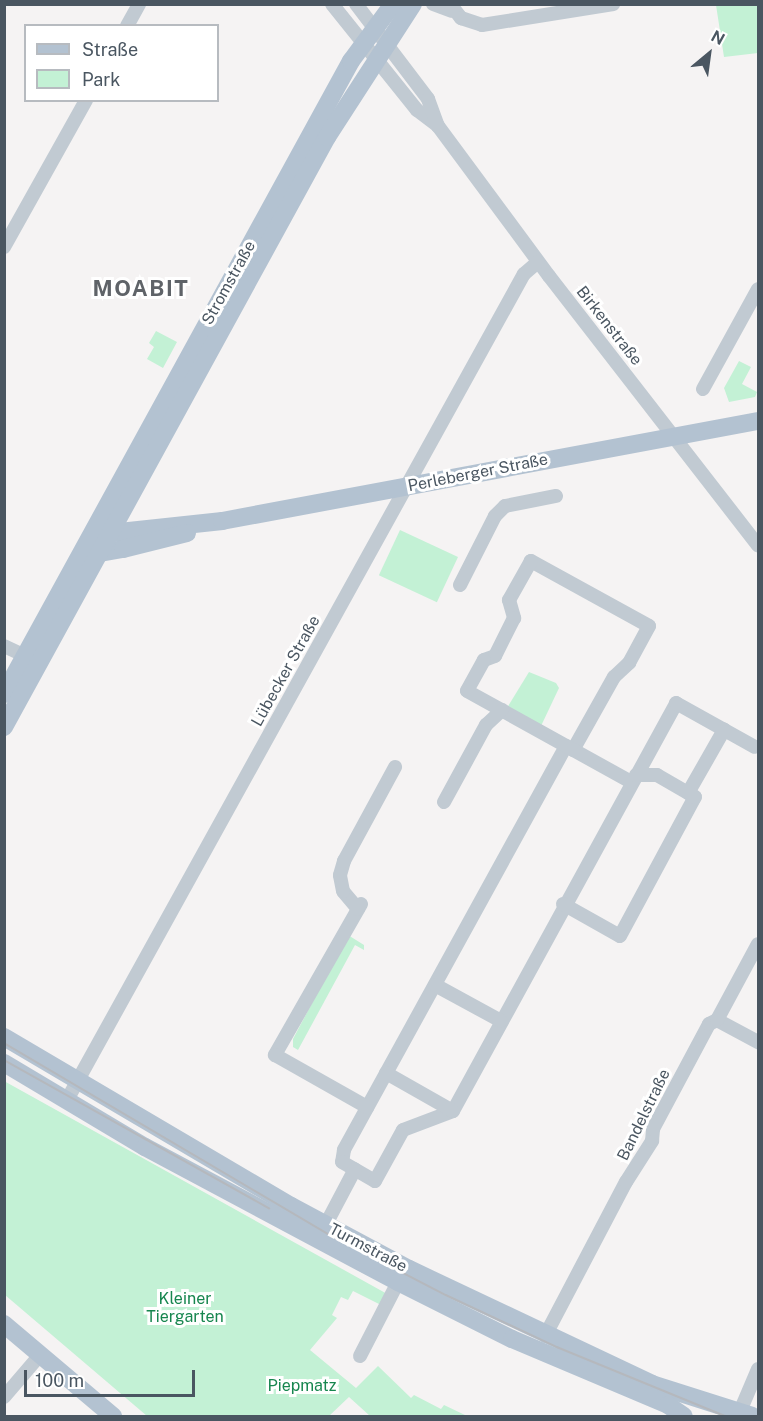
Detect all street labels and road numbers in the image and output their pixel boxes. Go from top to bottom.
street label: Stromstraße [198,238,260,328]
street label: Birkenstraße [572,283,646,369]
street label: Perleberger Straße [406,450,550,496]
street label: Lübecker Straße [248,612,324,730]
street label: Bandelstraße [614,1066,674,1164]
street label: Turmstraße [326,1219,410,1277]

